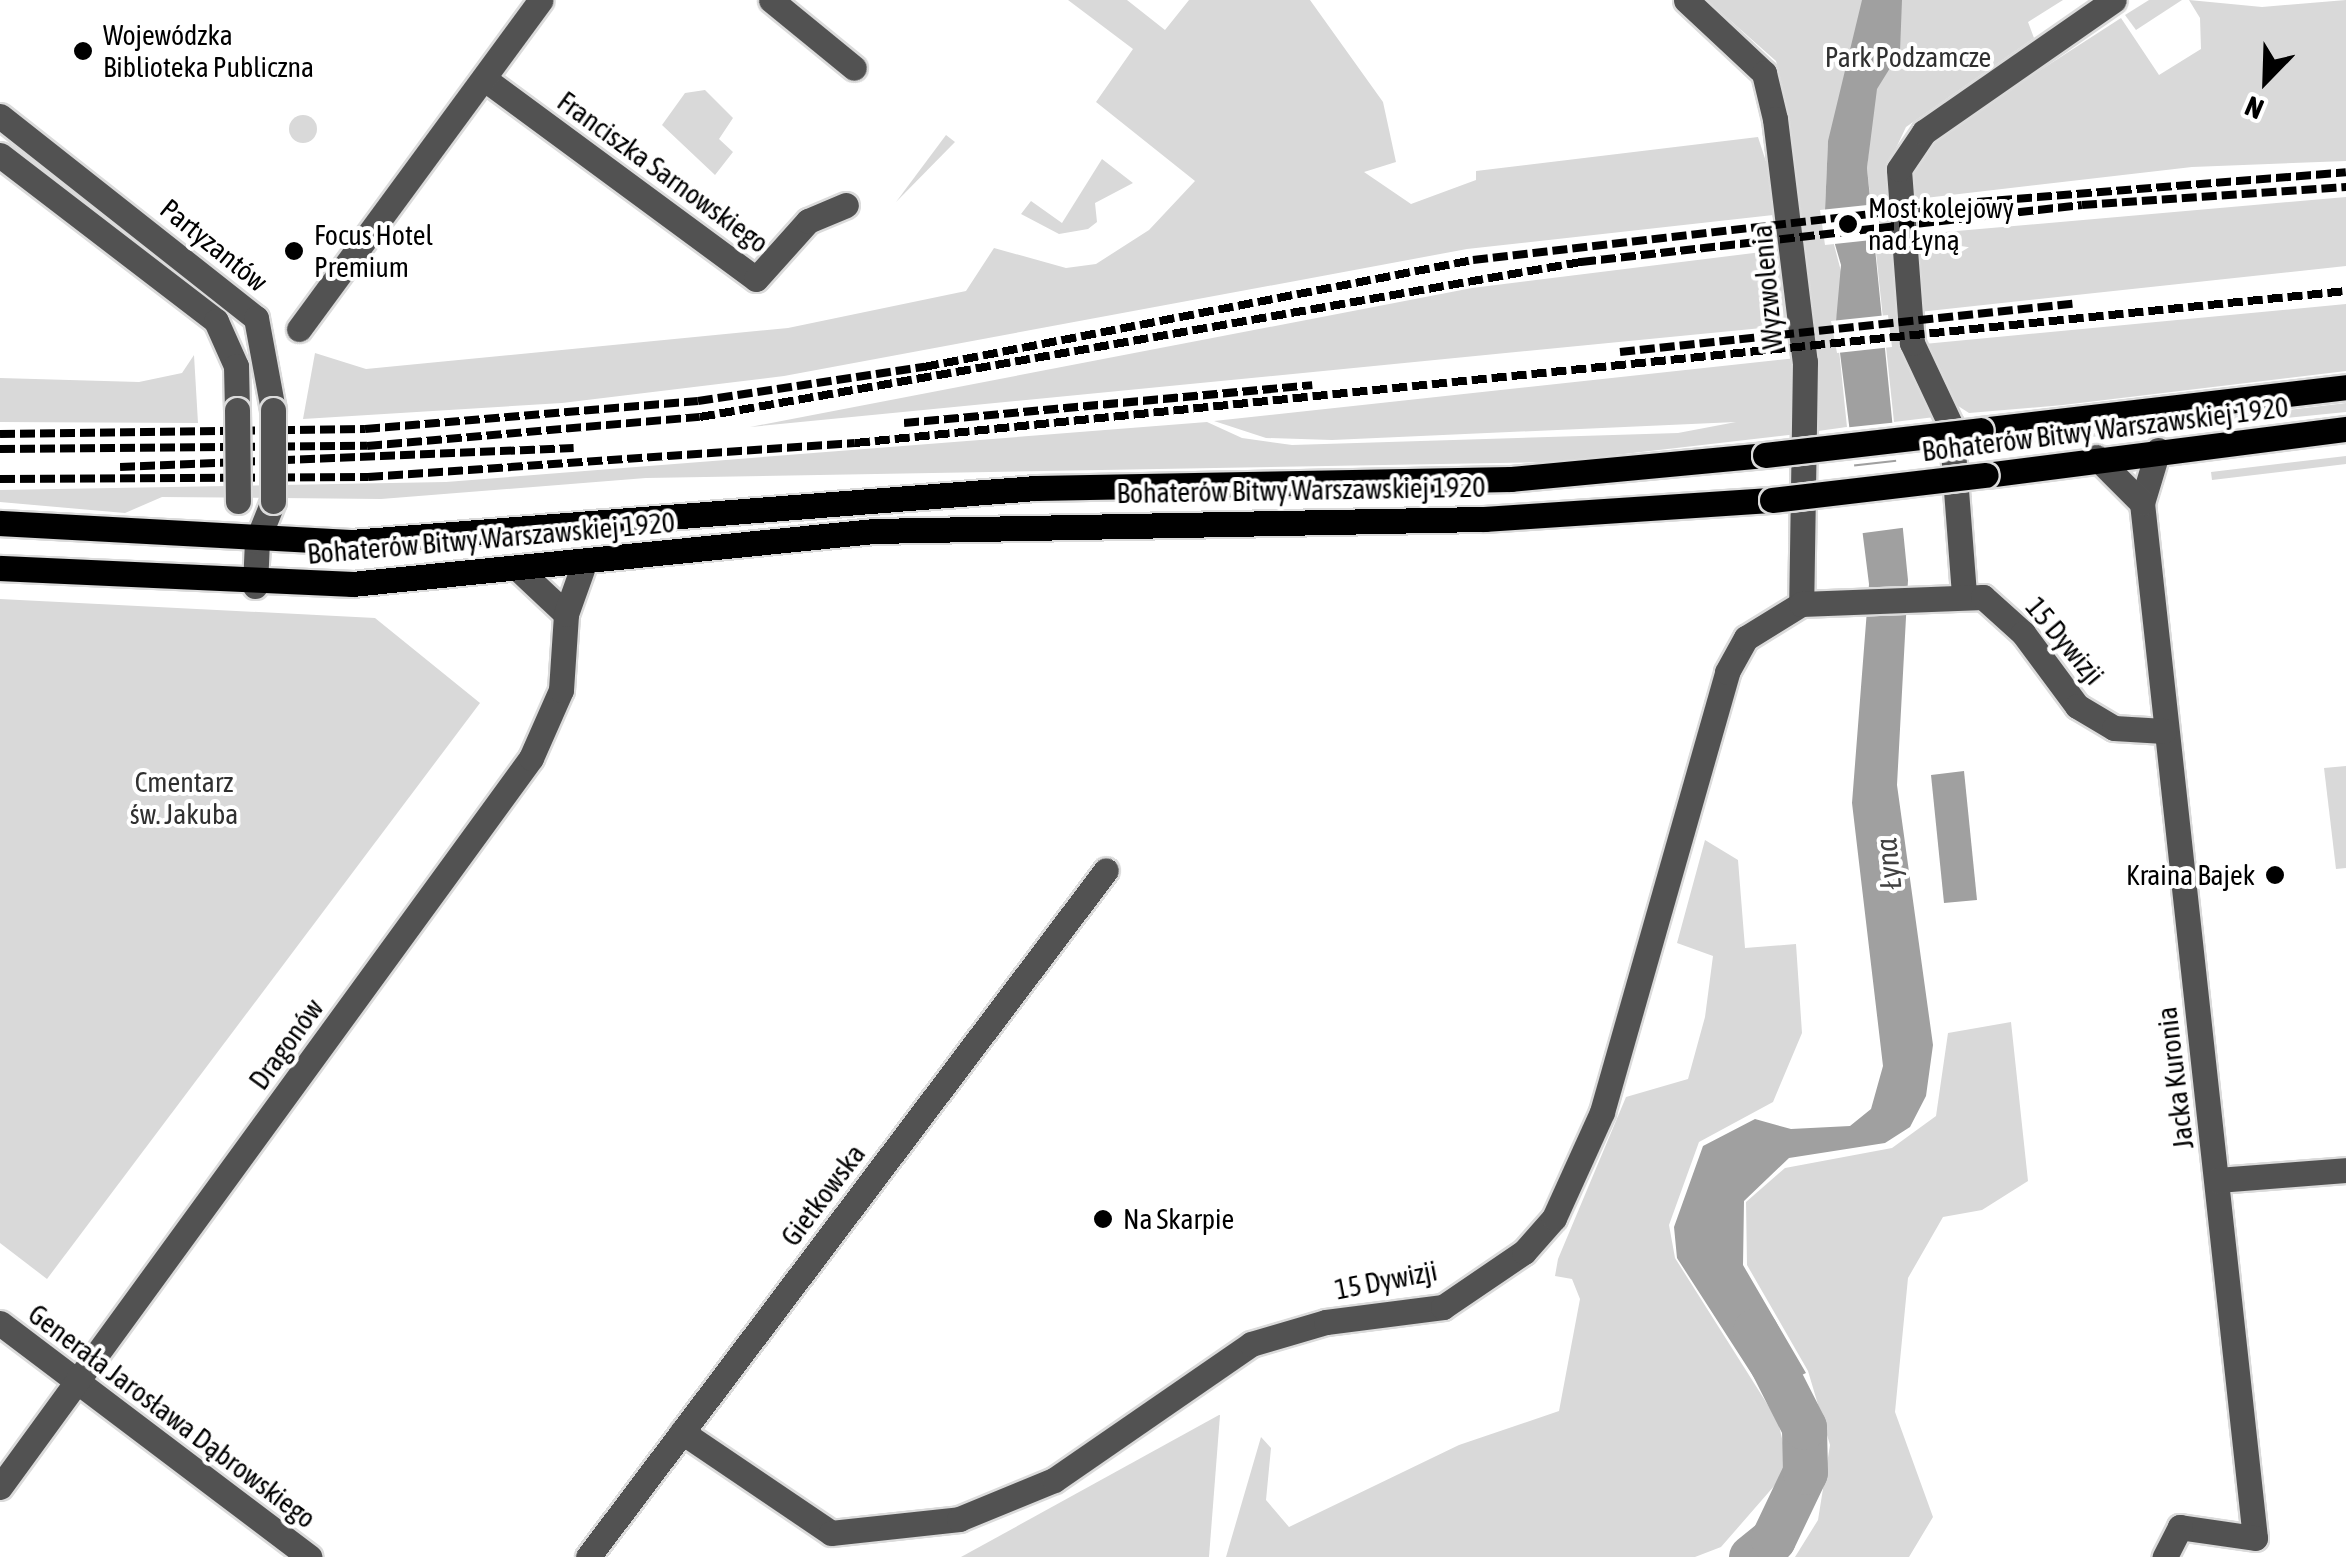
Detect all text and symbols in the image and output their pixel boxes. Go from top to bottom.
place label: Wojewódzka Biblioteka Publiczna [103,18,314,84]
north arrow [2216,30,2316,130]
marker: Wojewódzka Biblioteka Publiczna [72,40,94,62]
park label: Park Podzamcze [1825,40,1991,74]
street label: Franciszka Sarnowskiego [551,84,775,260]
text: N [2240,90,2268,126]
place label: Most kolejowy nad Łyną [1868,191,2014,257]
street label: Partyzantów [154,192,274,298]
marker: Most kolejowy nad Łyną [1837,213,1859,235]
place label: Focus Hotel Premium [314,218,433,284]
street label: Wyzwolenia [1745,224,1789,350]
marker: Focus Hotel Premium [283,240,305,262]
street label: Bohaterów Bitwy Warszawskiej 1920 [1920,390,2290,468]
street label: Bohaterów Bitwy Warszawskiej 1920 [1116,470,1486,510]
street label: Bohaterów Bitwy Warszawskiej 1920 [306,505,676,571]
street label: 15 Dywizji [2019,591,2111,691]
park label: Cmentarz św. Jakuba [130,765,238,831]
water label: Łyna [1867,836,1909,892]
place label: Kraina Bajek [2126,858,2255,892]
marker: Kraina Bajek [2264,864,2286,886]
street label: Dragonów [242,992,330,1096]
street label: Jacka Kuronia [2150,1005,2200,1151]
street label: Gietkowska [774,1138,872,1252]
place label: Na Skarpie [1123,1202,1234,1236]
marker: Na Skarpie [1092,1208,1114,1230]
street label: 15 Dywizji [1332,1254,1440,1306]
street label: Generała Jarosława Dąbrowskiego [22,1297,322,1535]

